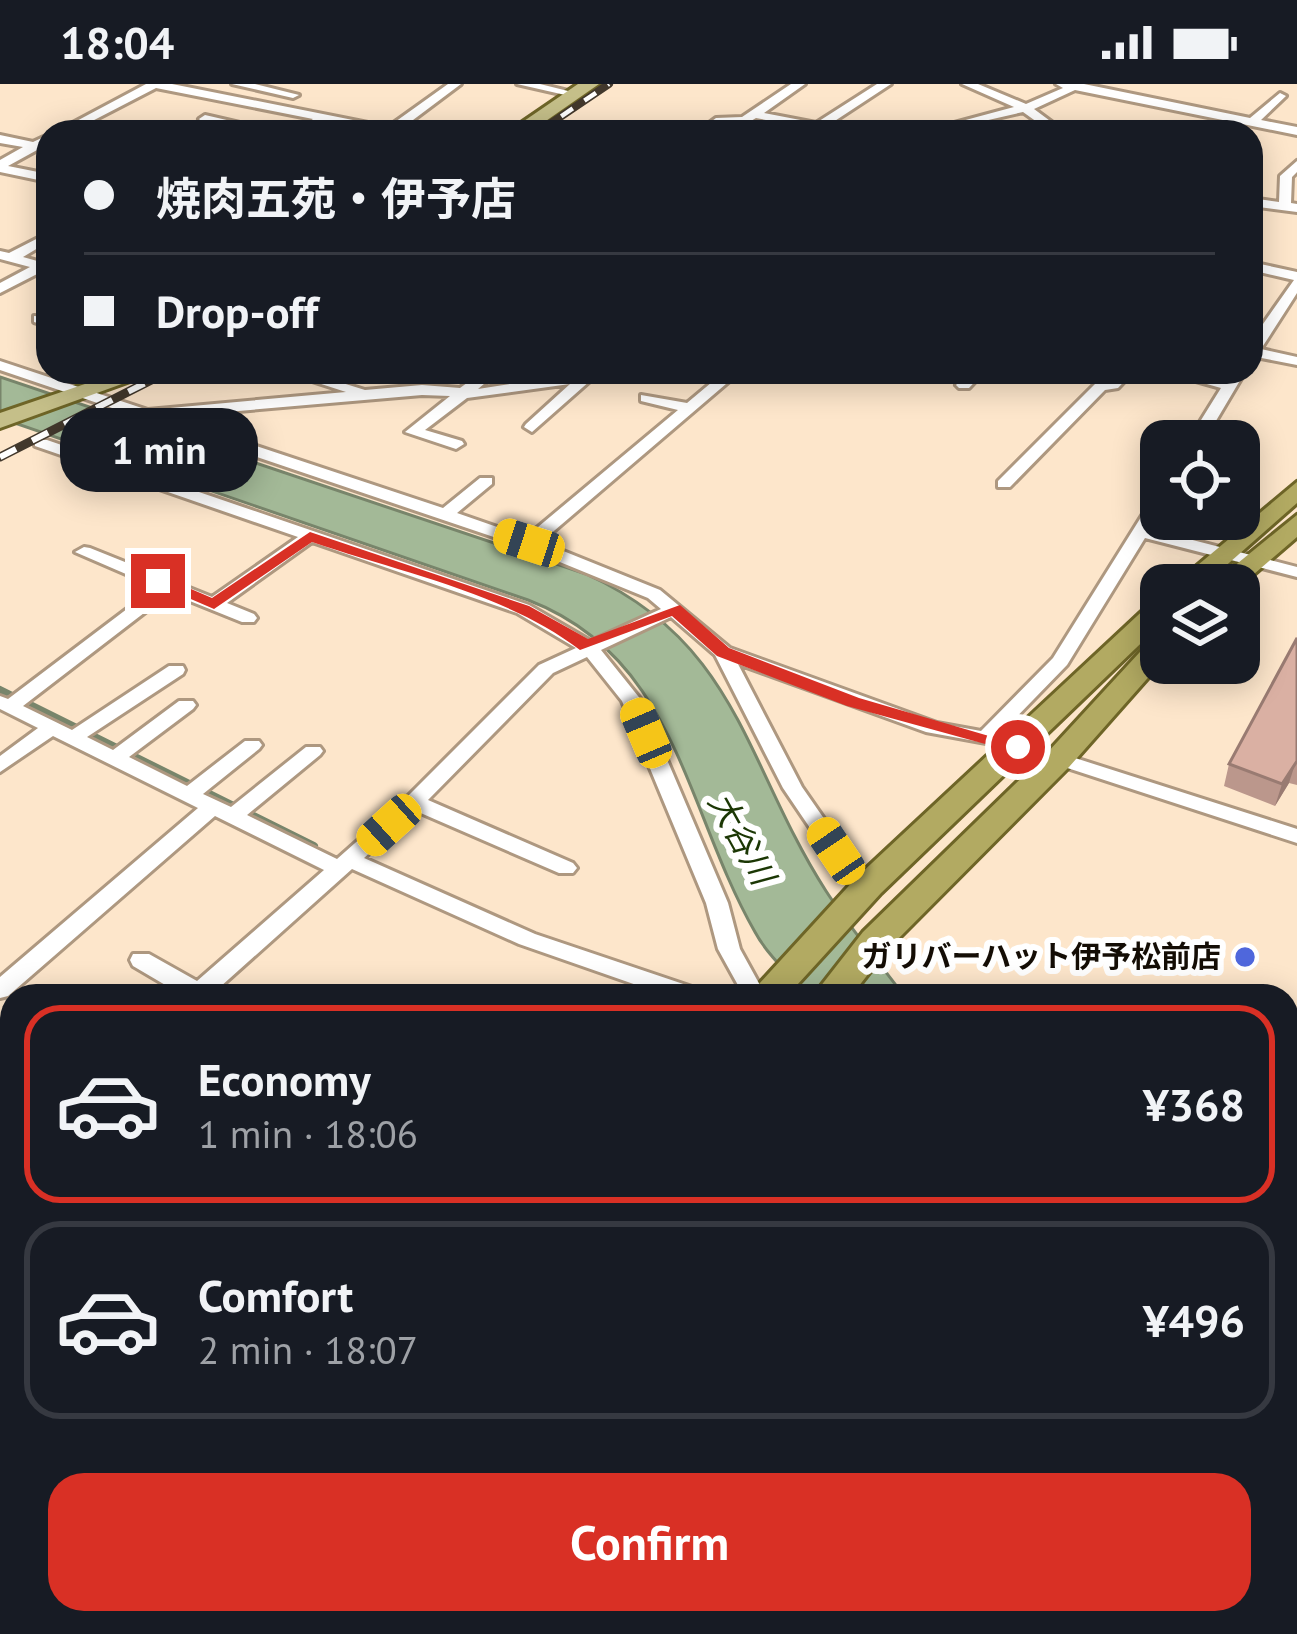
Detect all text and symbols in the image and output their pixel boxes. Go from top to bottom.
text: 18:04 [60,13,174,71]
text: 焼肉五苑・伊予店 [156,169,516,227]
text: Drop-off [156,282,318,340]
callout: 1 min [59,407,257,491]
map controls [1140,420,1260,684]
button: locate [1140,420,1260,540]
text: 1 min [111,424,207,475]
car [489,515,569,571]
route end [131,554,185,608]
button: layers [1140,564,1260,684]
car [615,693,677,773]
route start [991,720,1045,774]
water label: 大谷川 [700,784,787,894]
car [350,788,428,862]
car [801,811,871,891]
place label: ガリバーハット伊予松前店 [862,936,1221,975]
marker: ガリバーハット伊予松前店 [1232,944,1258,970]
icon: car [54,1050,162,1158]
text: Economy [198,1050,371,1108]
text: ¥368 [1143,1075,1245,1133]
text: 1 min · 18:06 [198,1108,418,1159]
icon: car [54,1266,162,1374]
text: Comfort [198,1266,353,1324]
text: ¥496 [1143,1291,1245,1349]
text: 2 min · 18:07 [198,1324,418,1375]
button: Confirm [48,1473,1251,1611]

